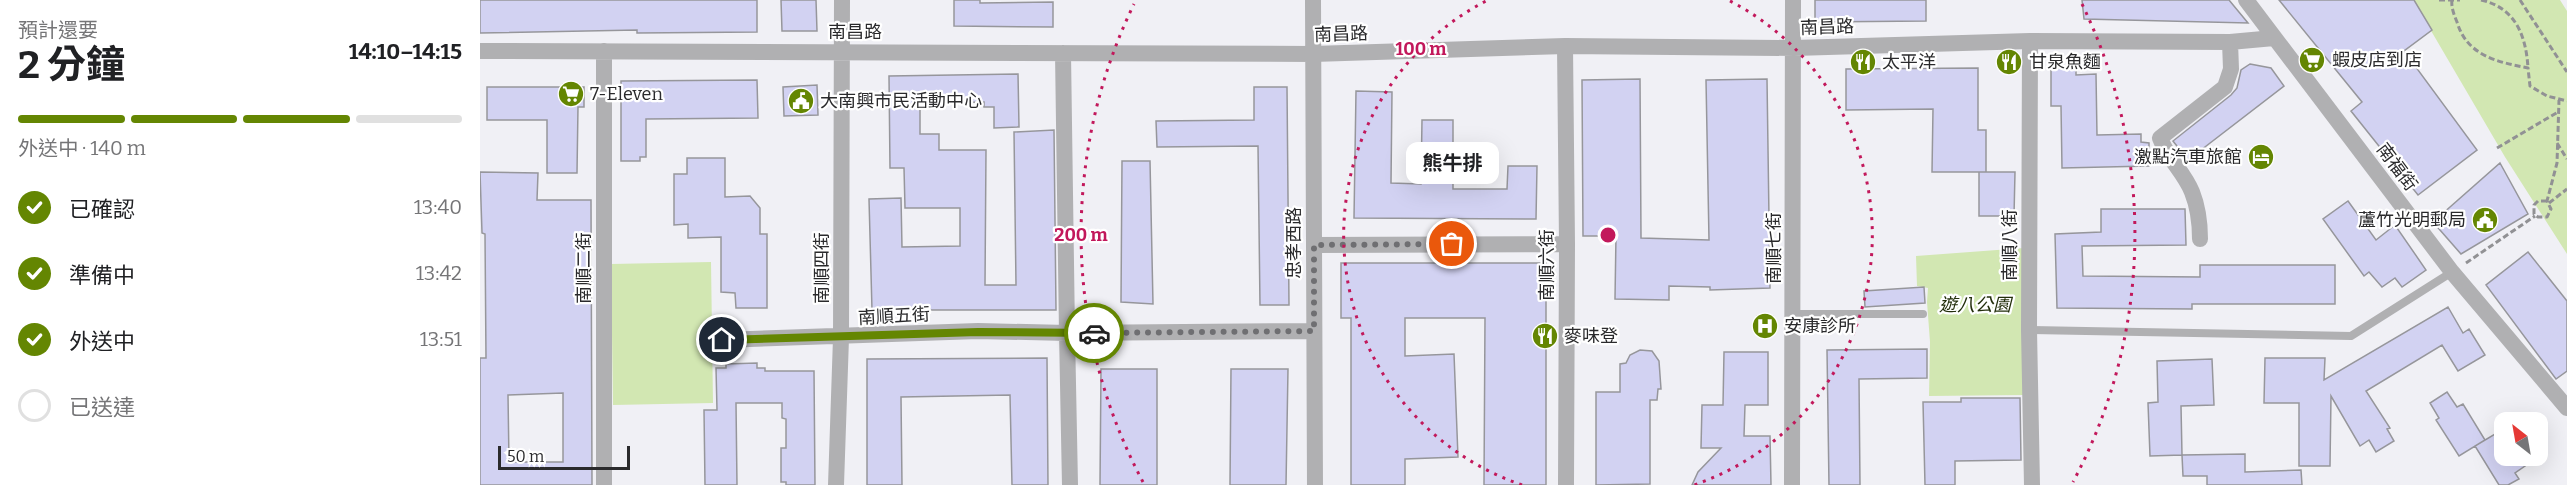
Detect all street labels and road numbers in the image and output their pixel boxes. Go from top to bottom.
street label: 南昌路 [1800,15,1854,39]
street label: 南昌路 [828,21,882,43]
street label: 南昌路 [1314,22,1368,46]
street label: 南福街 [2372,139,2422,195]
street label: 忠孝西路 [1283,207,1305,279]
street label: 南順八街 [1999,209,2021,281]
street label: 南順七街 [1763,212,1785,284]
street label: 南順六街 [1536,229,1558,301]
street label: 南順二街 [573,232,595,304]
street label: 南順四街 [811,232,833,304]
street label: 南順五街 [857,303,931,329]

